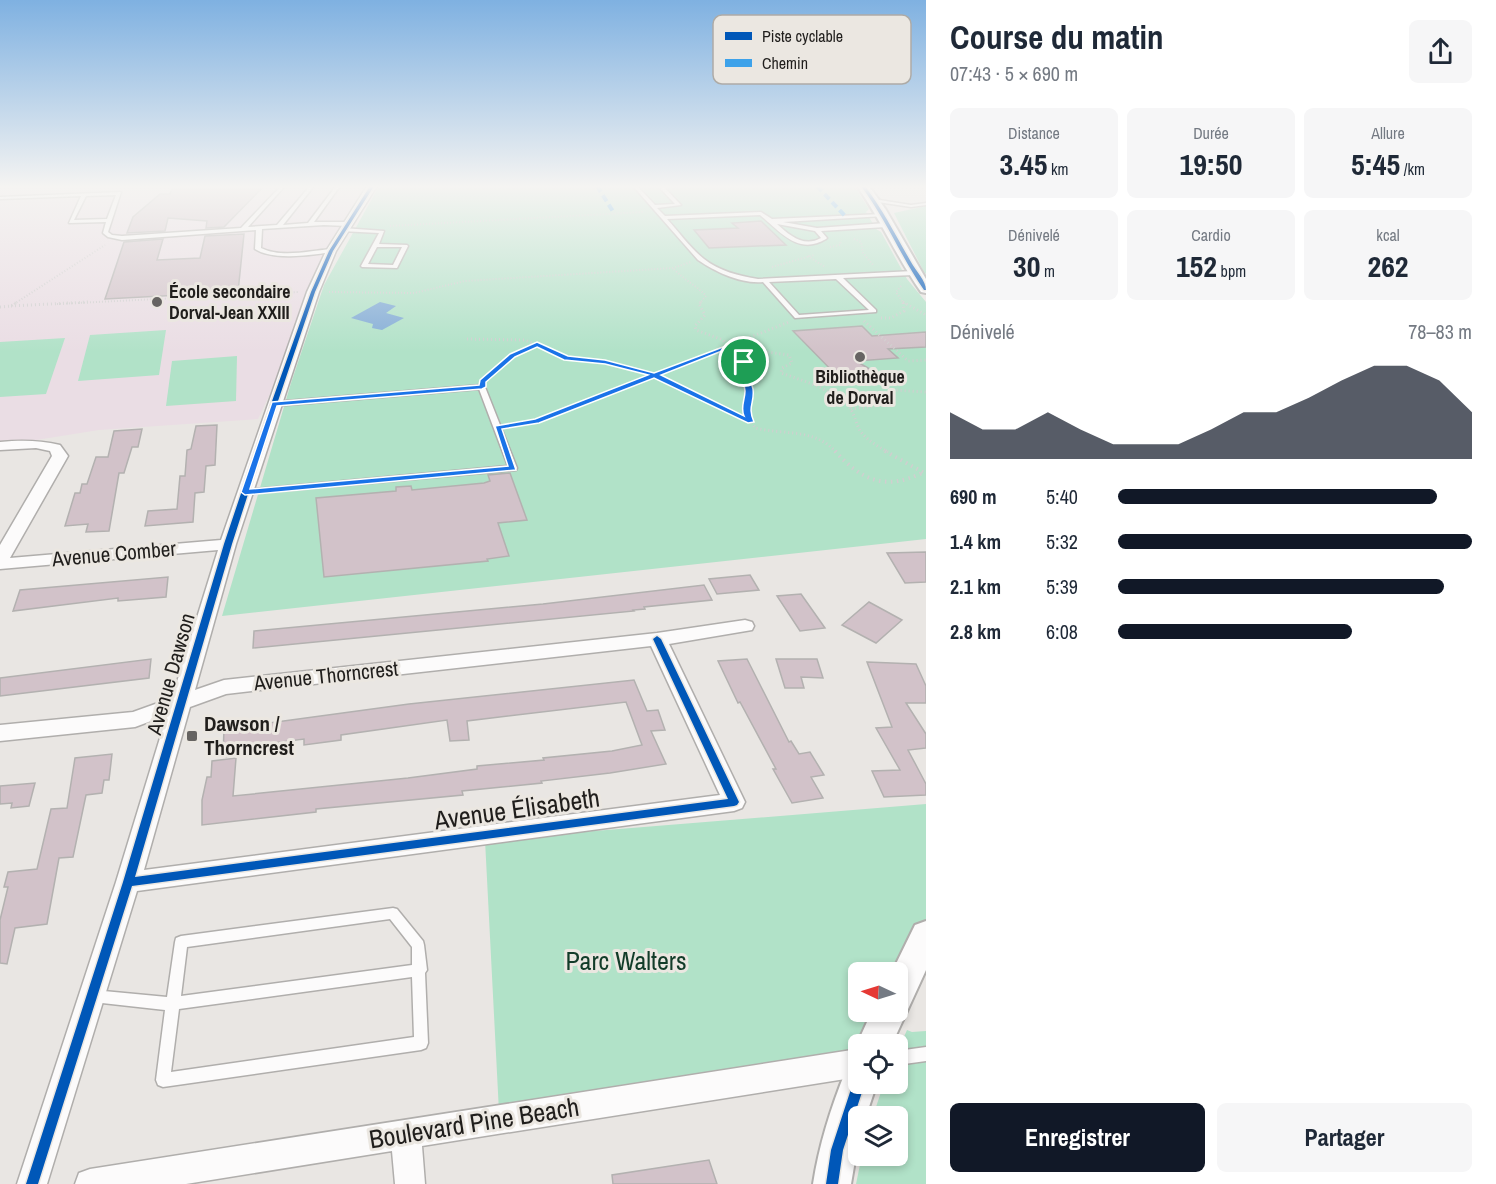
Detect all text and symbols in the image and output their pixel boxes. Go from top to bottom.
legend [713,15,911,84]
text: Course du matin [950,15,1164,59]
button: share [1409,20,1472,83]
text: Piste cyclable [762,25,843,47]
text: Chemin [762,52,808,74]
text: 07:43 · 5 × 690 m [950,60,1078,87]
text: Distance [1008,122,1060,144]
text: Durée [1193,122,1229,144]
text: Allure [1371,122,1405,144]
text: 3.45 [999,144,1047,184]
text: 19:50 [1180,144,1242,184]
text: 5:45 [1351,144,1400,184]
text: km [1047,158,1069,180]
text: /km [1400,158,1425,180]
text: Dénivelé [1008,224,1060,246]
text: Cardio [1191,224,1231,246]
text: kcal [1376,224,1400,246]
text: 30 [1013,246,1040,286]
text: 152 [1176,246,1217,286]
text: 262 [1367,246,1409,286]
text: m [1040,260,1055,282]
text: bpm [1217,260,1246,282]
place label: École secondaire Dorval-Jean XXIII [169,279,290,325]
marker: École secondaire Dorval-Jean XXIII [150,295,164,309]
text: Dénivelé [950,318,1015,345]
text: 78–83 m [1408,318,1472,345]
pin [718,336,769,387]
icon: arrive [727,345,760,378]
marker: Bibliothèque de Dorval [853,350,867,364]
place label: Bibliothèque de Dorval [815,364,905,410]
text: 690 m [950,483,997,510]
text: 5:40 [1046,483,1078,510]
text: 1.4 km [950,528,1001,555]
text: 5:32 [1046,528,1078,555]
street label: Avenue Comber [50,534,177,573]
text: 2.1 km [950,573,1001,600]
text: 5:39 [1046,573,1078,600]
street label: Avenue Dawson [139,610,202,739]
text: 2.8 km [950,618,1001,645]
text: 6:08 [1046,618,1078,645]
street label: Avenue Thorncrest [251,653,400,698]
place label: Dawson / Thorncrest [204,709,294,762]
marker: Dawson / Thorncrest [185,729,199,743]
street label: Avenue Élisabeth [431,780,602,838]
park label: Parc Walters [565,943,687,978]
north arrow [848,962,908,1022]
map controls [848,962,908,1166]
button: locate [848,1034,908,1094]
street label: Boulevard Pine Beach [366,1089,581,1156]
button: Enregistrer [950,1103,1205,1172]
button: Partager [1217,1103,1472,1172]
button: layers [848,1106,908,1166]

